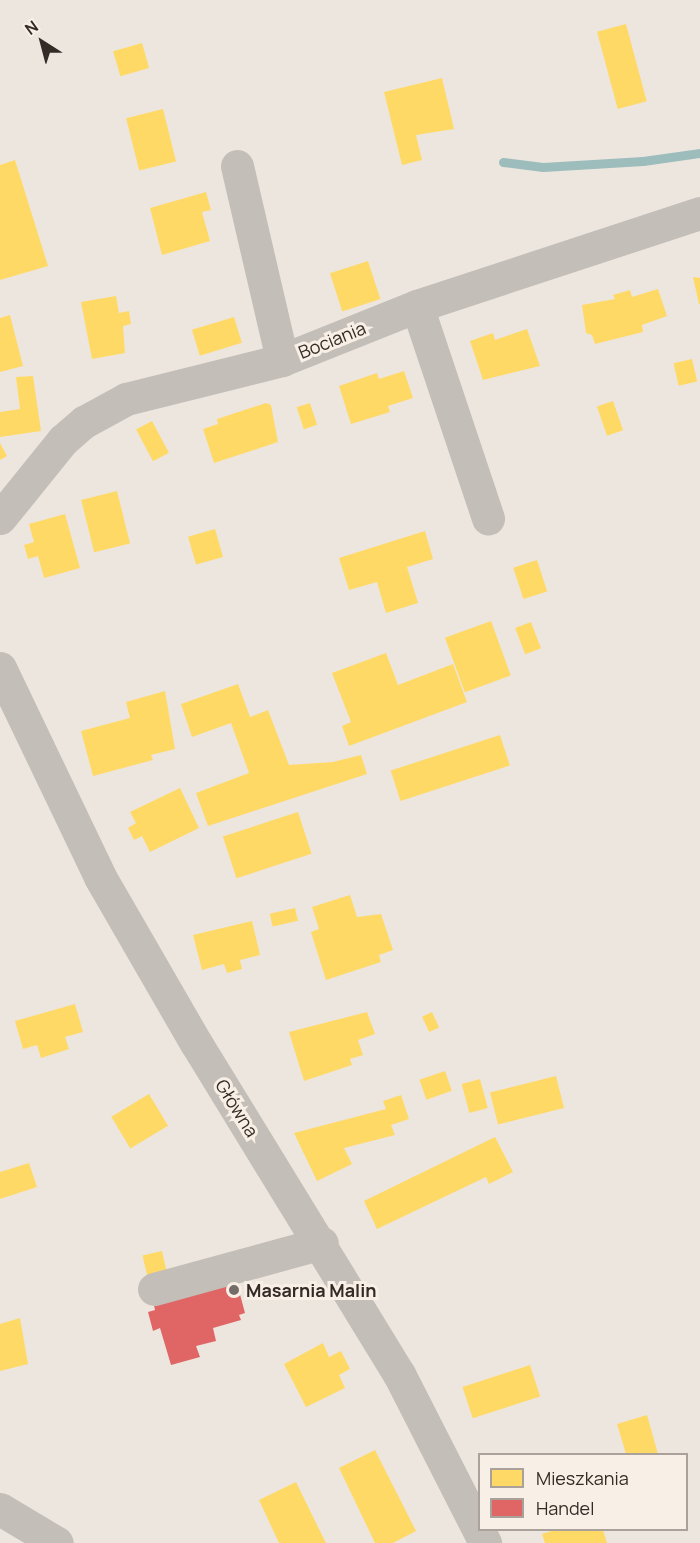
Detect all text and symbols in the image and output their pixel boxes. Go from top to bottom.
north arrow [12,12,72,72]
text: N [20,15,43,40]
street label: Bociania [295,317,369,363]
street label: Główna [211,1075,263,1141]
place label: Masarnia Malin [246,1279,376,1301]
marker: Masarnia Malin [227,1283,241,1297]
legend [478,1453,688,1531]
text: Mieszkania [536,1466,629,1490]
text: Handel [536,1496,594,1520]

